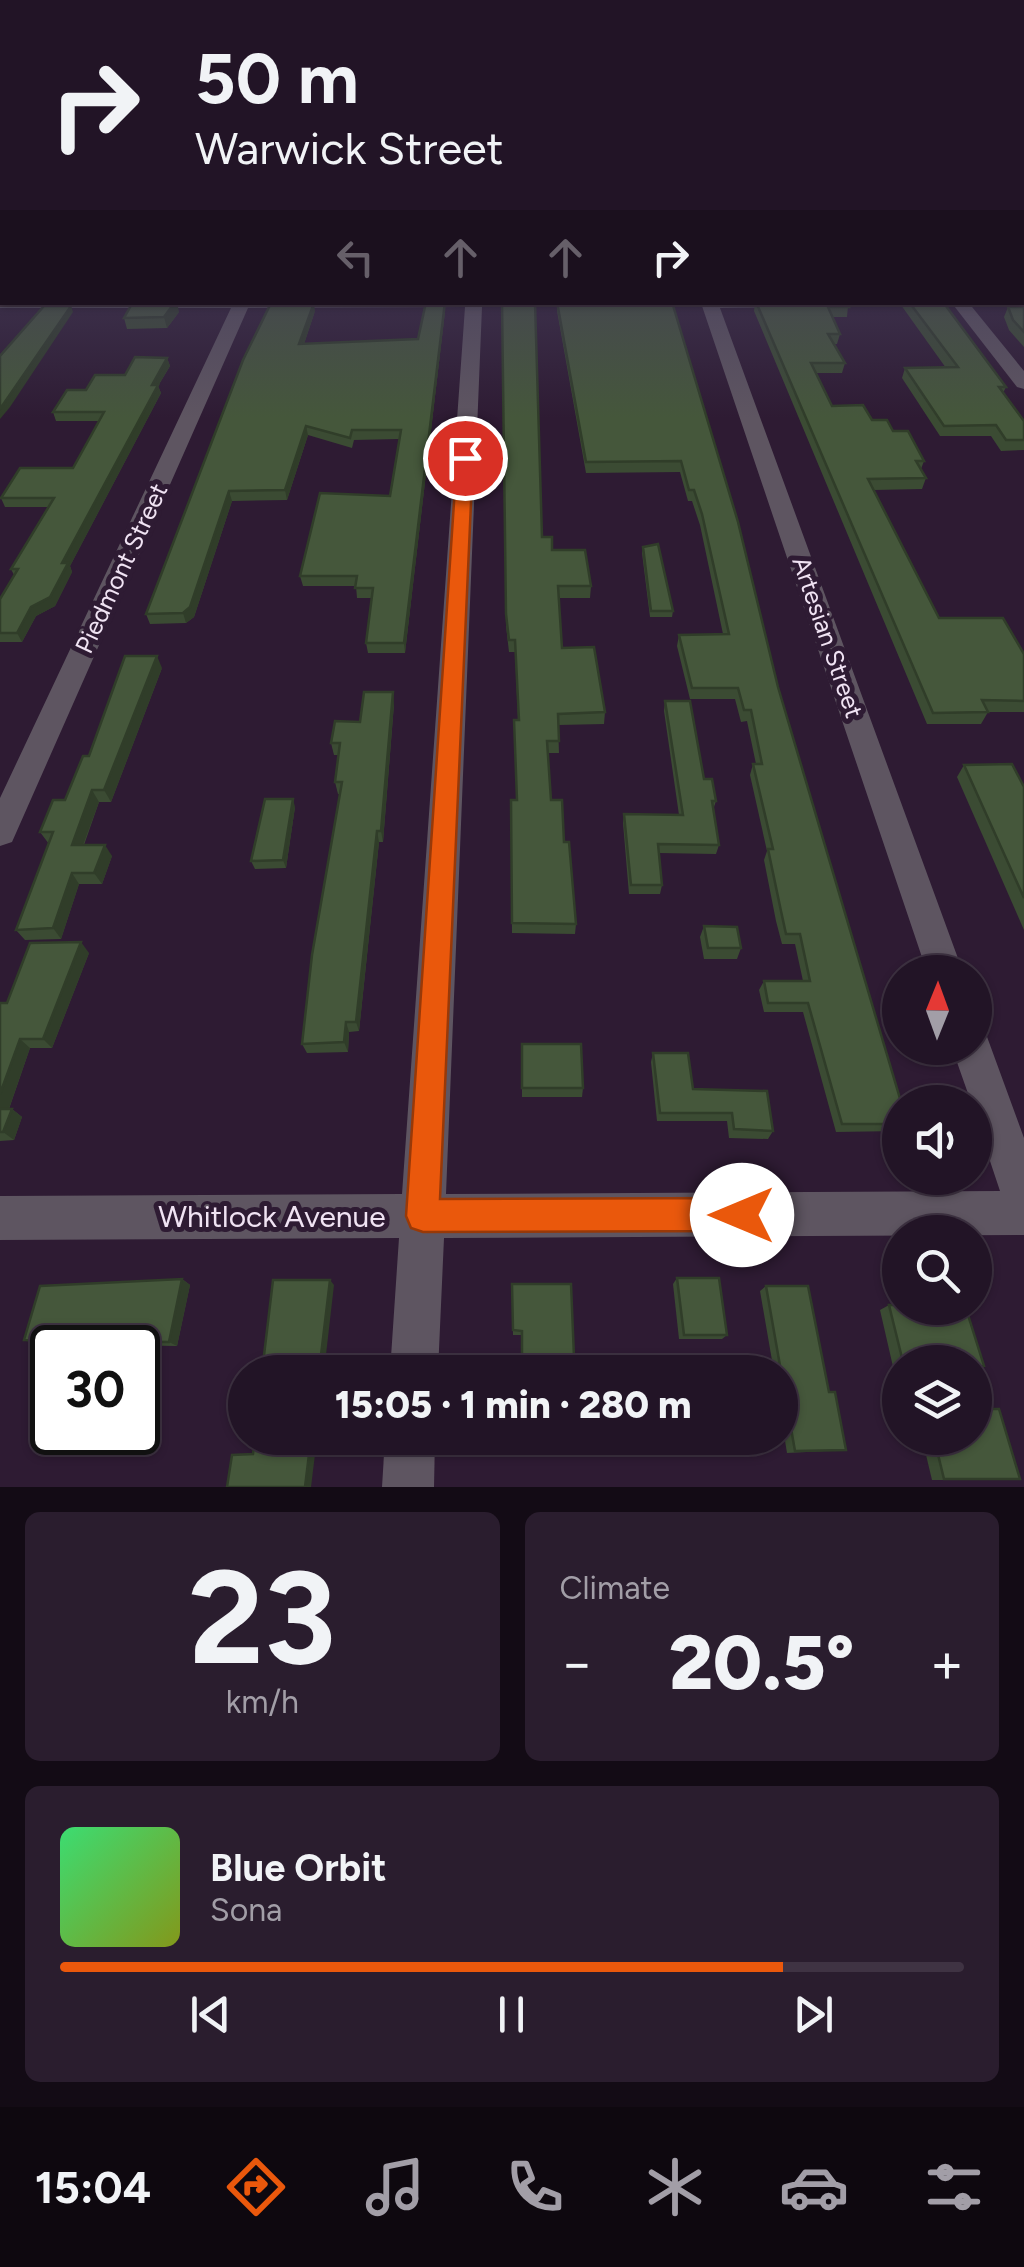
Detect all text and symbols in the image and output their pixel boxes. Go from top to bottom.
text: 50 m [195,36,359,121]
icon: right [30,40,160,170]
text: Warwick Street [195,121,504,175]
icon: left [328,230,383,285]
icon: ahead [433,230,488,285]
icon: ahead [538,230,593,285]
icon: right [643,230,698,285]
pin [423,416,508,501]
icon: arrive [438,431,493,486]
street label: Piedmont Street [69,478,173,658]
street label: Artesian Street [786,552,870,722]
north arrow [882,955,992,1065]
map controls [882,955,992,1455]
button: sound [882,1085,992,1195]
position arrow [690,1163,794,1267]
street label: Whitlock Avenue [158,1198,386,1235]
button: search [882,1215,992,1325]
speed limit sign: 30 [30,1325,160,1455]
button: layers [882,1345,992,1455]
text: 15:05 · 1 min · 280 m [335,1382,691,1428]
text: 23 [188,1540,336,1696]
text: Climate [560,1569,670,1607]
text: 20.5° [669,1618,855,1708]
text: − [560,1630,594,1696]
text: + [930,1630,964,1696]
text: km/h [226,1683,299,1721]
text: Blue Orbit [210,1845,386,1891]
text: Sona [210,1891,282,1929]
icon: previous [183,1987,238,2042]
icon: pause [484,1987,539,2042]
icon: next [786,1987,841,2042]
icon: directions [221,2152,291,2222]
icon: music [360,2152,430,2222]
icon: phone [500,2152,570,2222]
icon: climate [640,2152,710,2222]
icon: car [779,2152,849,2222]
icon: filters [919,2152,989,2222]
text: 15:04 [35,2160,151,2214]

